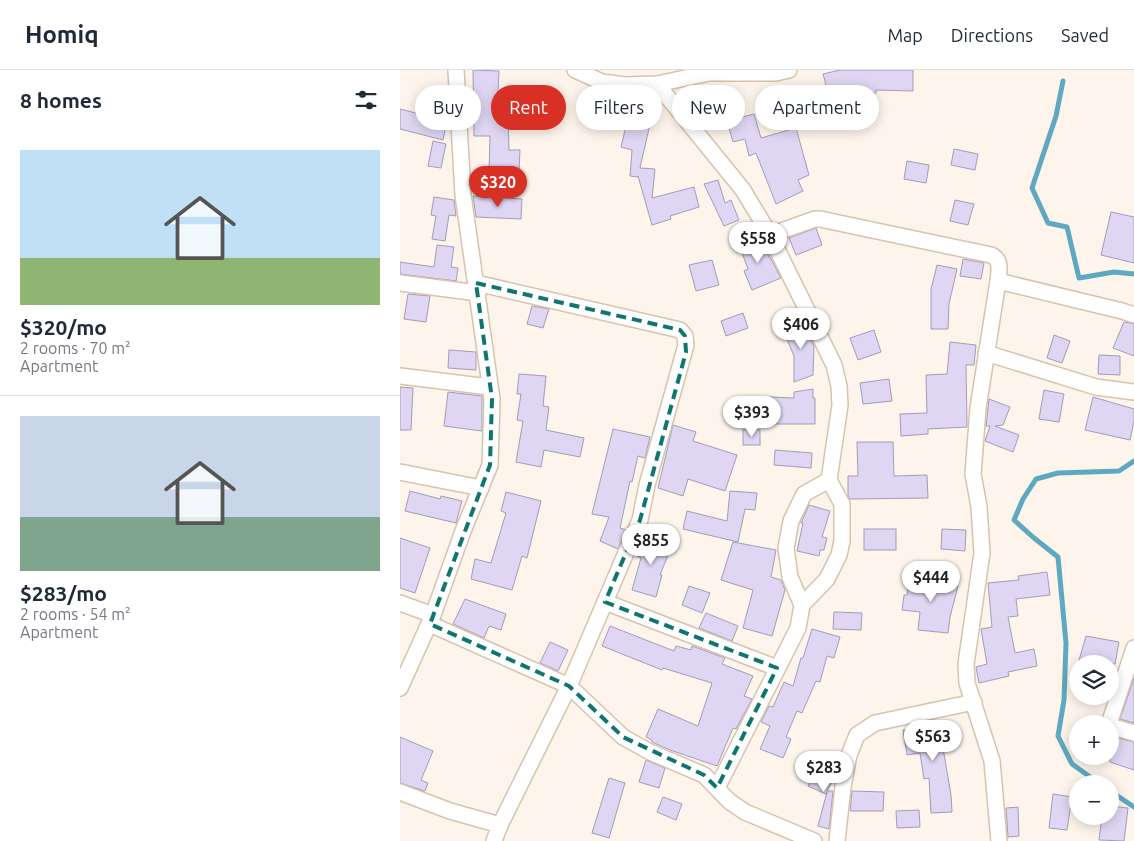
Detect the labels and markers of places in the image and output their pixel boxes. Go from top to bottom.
pin: $320 [468,166,528,208]
pin: $558 [728,222,788,264]
pin: $406 [771,308,831,350]
pin: $393 [722,396,782,438]
pin: $855 [621,524,681,566]
pin: $444 [901,560,961,603]
pin: $563 [903,720,963,762]
pin: $283 [794,750,854,793]

